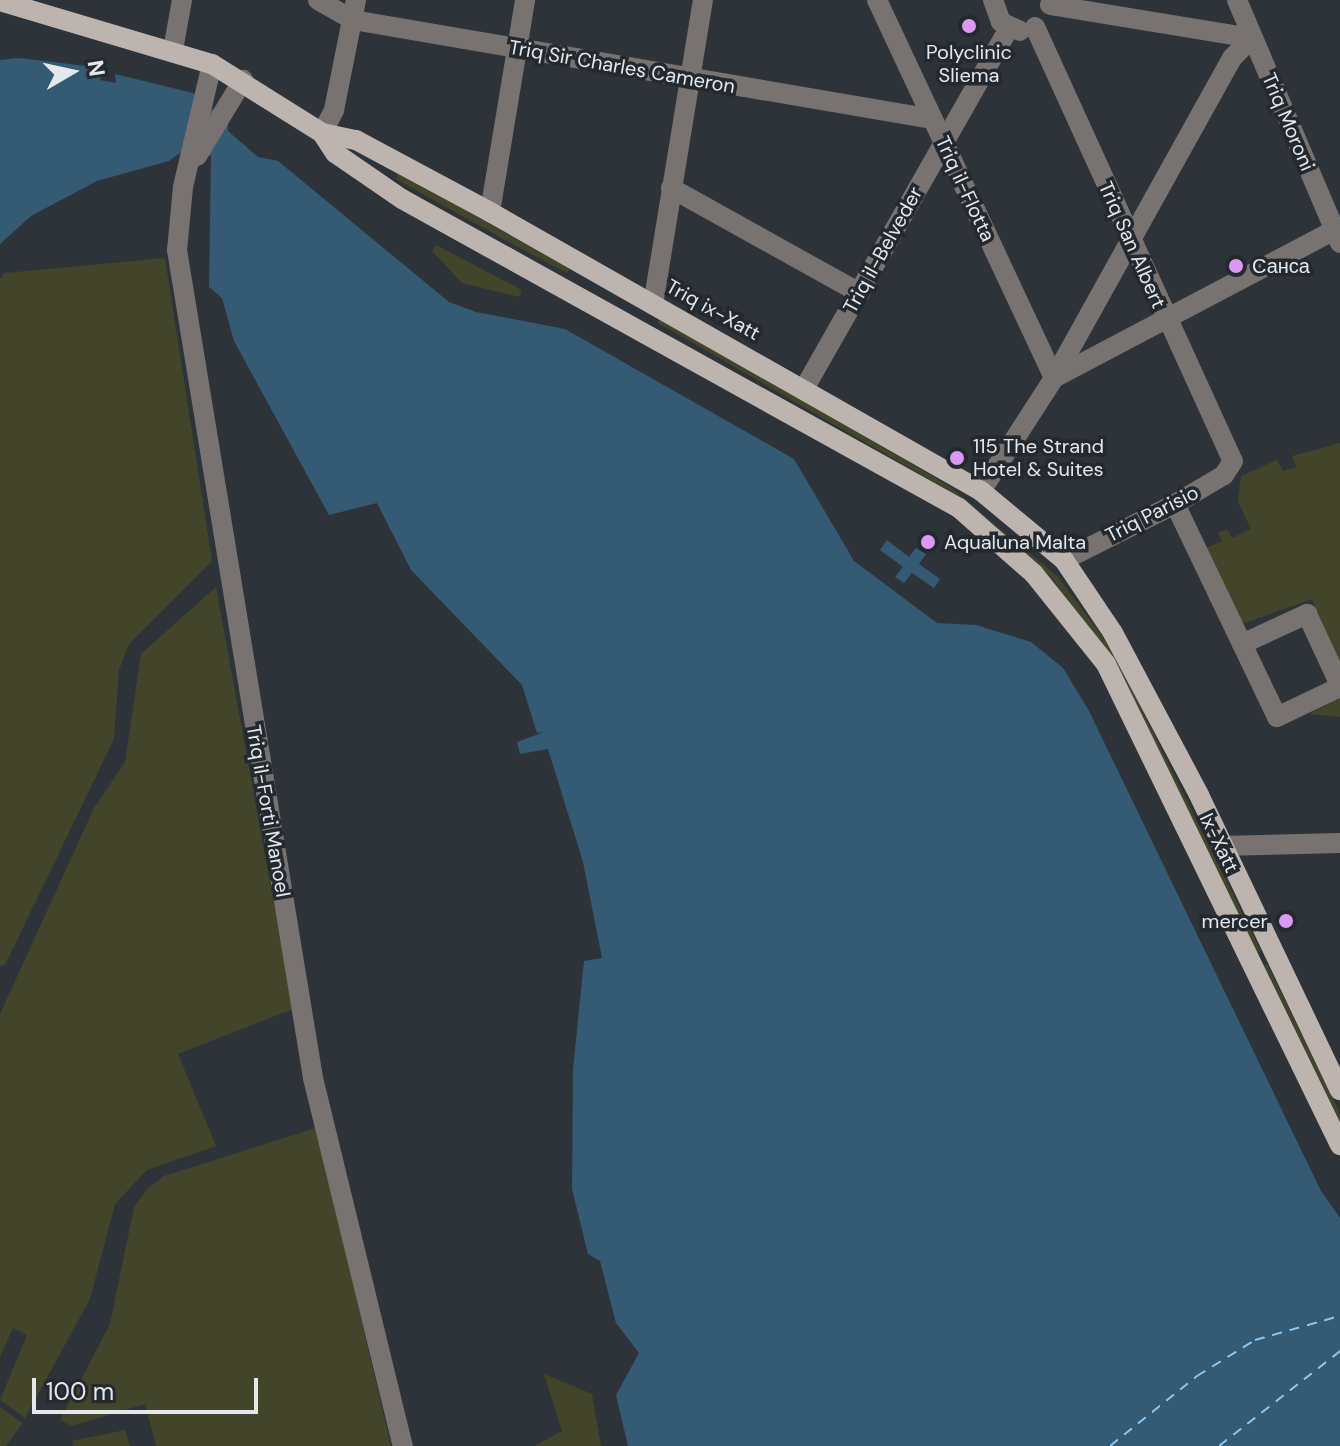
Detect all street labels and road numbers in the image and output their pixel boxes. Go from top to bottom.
street label: Triq Sir Charles Cameron [507,35,737,99]
street label: Triq Moroni [1257,69,1319,175]
street label: Triq il-Flotta [930,133,1000,245]
street label: Triq San Albert [1093,178,1171,312]
street label: Triq il-Belveder [838,183,928,317]
street label: Triq ix-Xatt [662,274,764,346]
street label: Triq Parisio [1102,480,1202,548]
street label: Triq il-Forti Manoel [241,723,295,899]
street label: Ix-Xatt [1194,809,1244,877]

